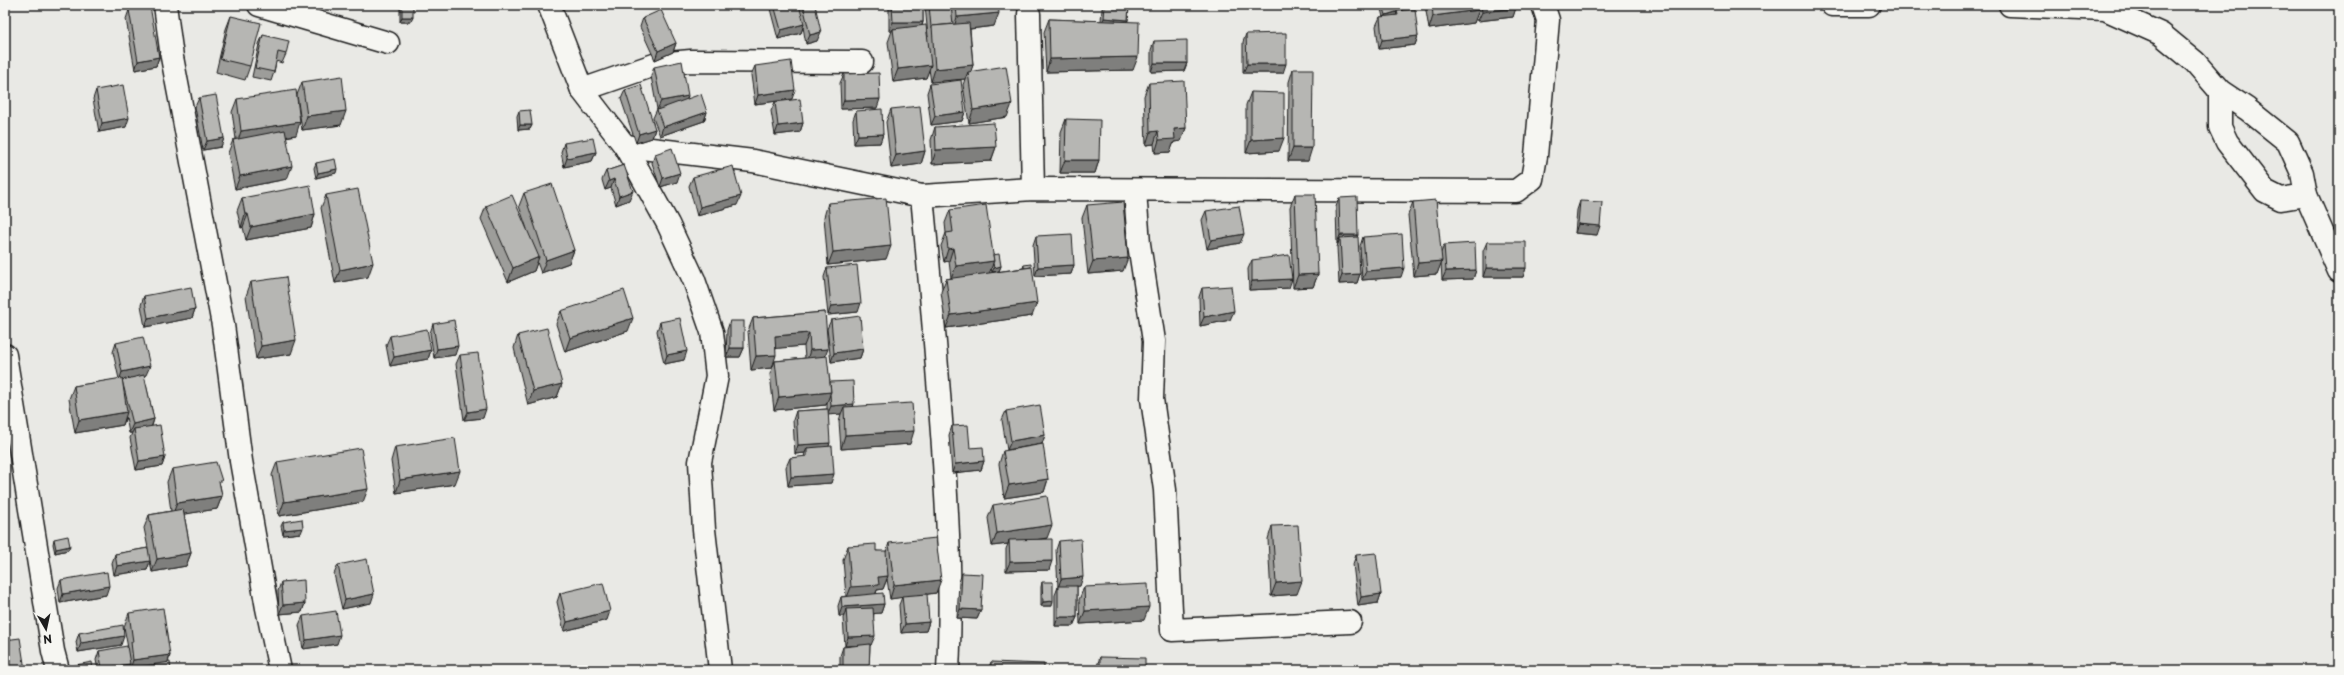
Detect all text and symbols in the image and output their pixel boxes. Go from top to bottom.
north arrow [26,609,66,649]
text: N [42,630,53,648]

